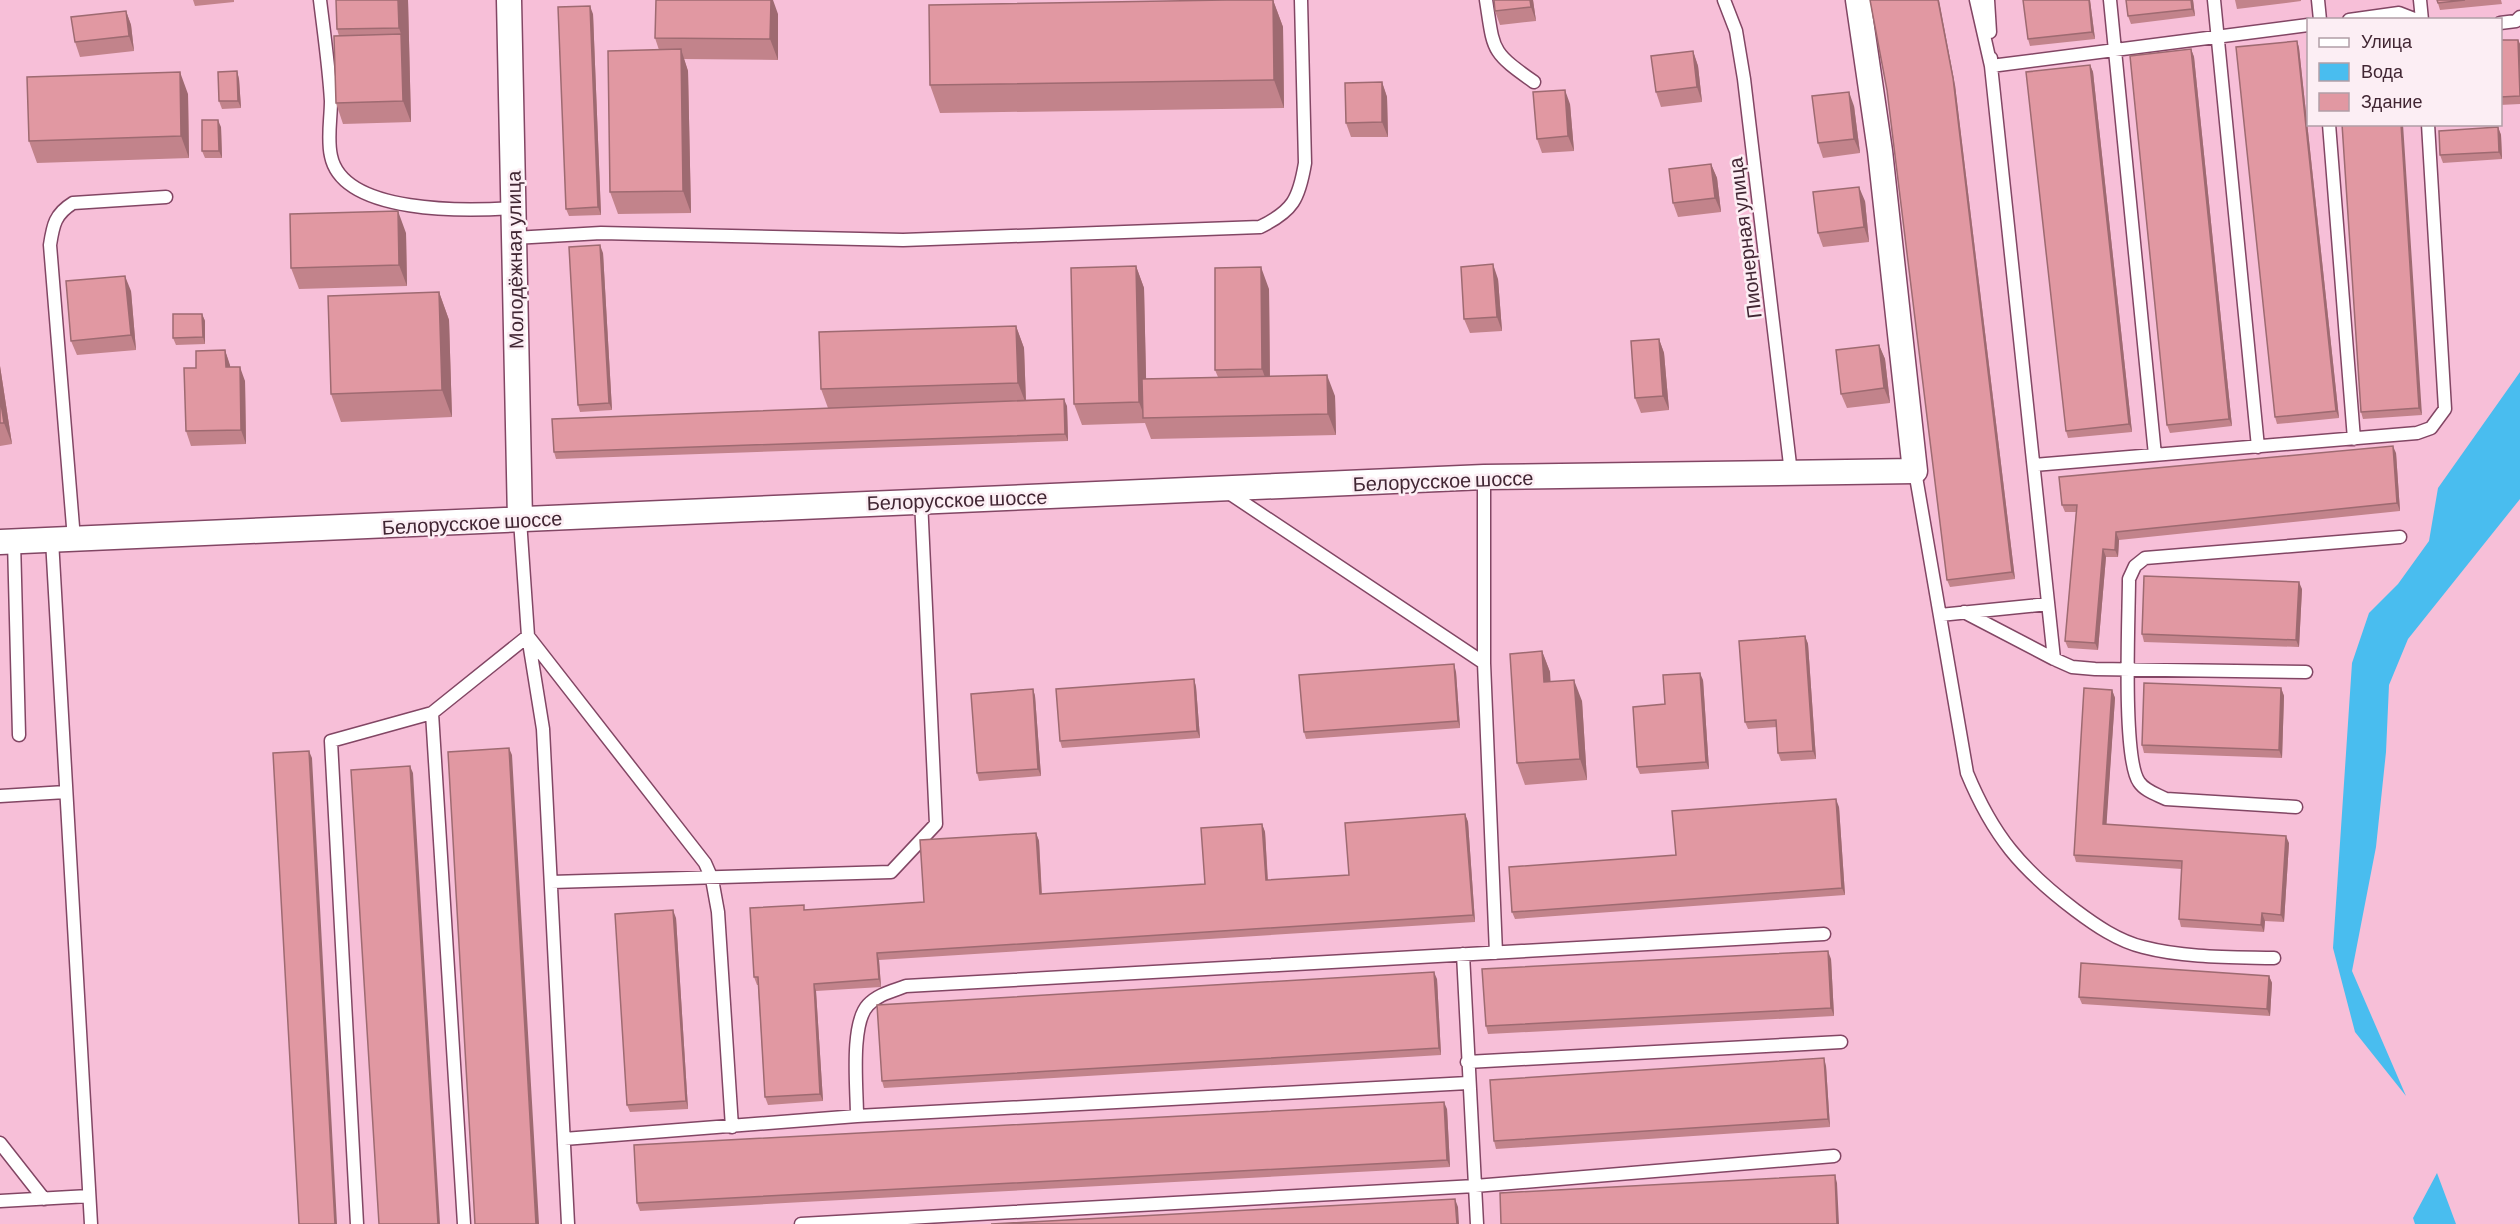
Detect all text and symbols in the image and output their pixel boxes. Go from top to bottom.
legend [2307,18,2502,126]
text: Улица [2361,30,2413,52]
text: Вода [2361,60,2404,82]
text: Здание [2361,90,2422,112]
street label: Пионерная улица [1722,155,1766,320]
street label: Молодёжная улица [500,170,528,349]
street label: Белорусское шоссе [1352,465,1534,495]
street label: Белорусское шоссе [866,484,1048,514]
street label: Белорусское шоссе [381,505,563,539]

